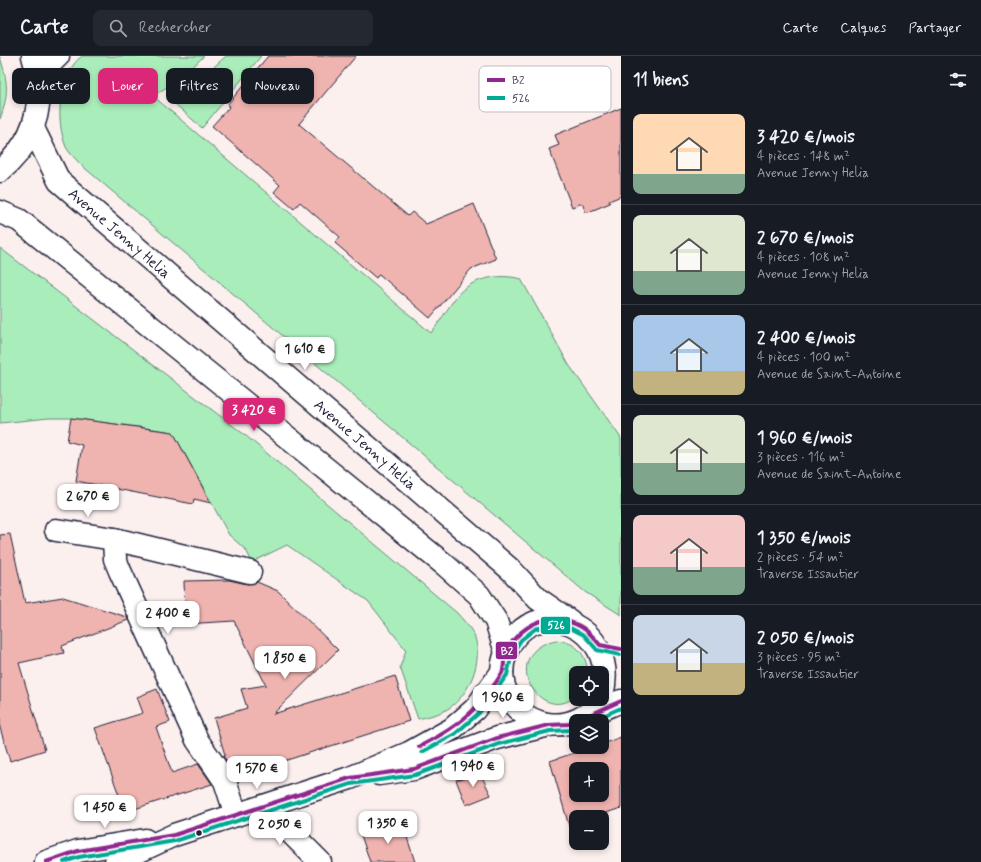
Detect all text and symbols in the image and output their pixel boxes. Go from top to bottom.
search box [93,10,373,46]
text: Carte [20,15,69,40]
icon: search [107,17,129,39]
text: Rechercher [139,18,212,38]
text: Carte [782,19,818,37]
text: Calques [840,19,886,37]
text: Partager [908,19,961,37]
legend [479,66,611,112]
chip: Acheter [12,68,90,104]
chip: Louer [98,68,158,104]
chip: Filtres [166,68,233,104]
chip: Nouveau [241,68,314,104]
text: 11 biens [633,69,689,91]
icon: filters [947,69,969,91]
text: B2 [512,74,525,88]
text: 526 [512,92,530,106]
text: 3 420 €/mois [757,126,855,148]
icon: home [665,130,713,178]
text: 4 pièces · 148 m² [757,148,850,165]
text: Avenue Jenny Helia [757,165,869,182]
street label: Avenue Jenny Helia [63,184,175,284]
text: 2 670 €/mois [757,227,854,249]
icon: home [665,231,713,279]
text: 4 pièces · 108 m² [757,249,849,266]
text: Avenue Jenny Helia [757,266,869,283]
text: 2 400 €/mois [757,327,855,349]
icon: home [665,331,713,379]
pin: 1 610 € [268,337,342,371]
text: 1 610 € [285,341,325,358]
text: 4 pièces · 100 m² [757,349,850,366]
text: Avenue de Saint-Antoine [757,366,901,383]
street label: Avenue Jenny Helia [309,395,420,495]
pin: 3 420 € [217,398,291,432]
text: 3 420 € [232,402,276,419]
text: 1 960 €/mois [757,427,852,449]
icon: home [665,431,713,479]
text: 3 pièces · 116 m² [757,449,845,466]
text: Avenue de Saint-Antoine [757,466,901,483]
pin: 2 670 € [51,484,125,518]
text: 2 670 € [66,488,110,505]
text: 1 350 €/mois [757,527,851,549]
icon: home [665,531,713,579]
text: 2 pièces · 54 m² [757,549,844,566]
text: Traverse Issautier [757,566,859,583]
pin: 2 400 € [131,601,205,635]
text: 2 400 € [146,605,190,622]
line badge: 526 [540,616,571,635]
text: 526 [547,619,565,633]
text: 2 050 €/mois [757,627,854,649]
icon: home [665,631,713,679]
line badge: B2 [495,641,518,660]
text: B2 [501,645,514,659]
pin: 1 850 € [248,646,322,680]
text: 3 pièces · 95 m² [757,649,841,666]
text: 1 850 € [264,650,307,667]
map controls [569,666,609,850]
button: locate [569,666,609,706]
text: Traverse Issautier [757,666,859,683]
pin: 1 960 € [466,685,540,719]
text: 1 960 € [482,689,524,706]
button: layers [569,714,609,754]
pin: 1 940 € [436,754,510,788]
pin: 1 570 € [220,756,294,790]
text: 1 940 € [451,758,495,775]
text: 1 570 € [236,760,278,777]
button: + [569,762,609,802]
pin: 1 450 € [68,795,142,829]
text: 1 450 € [83,799,127,816]
button: − [569,810,609,850]
pin: 1 350 € [351,811,425,845]
pin: 2 050 € [243,812,317,846]
text: 1 350 € [367,815,409,832]
text: 2 050 € [258,816,302,833]
unlabelled marker [194,828,204,838]

